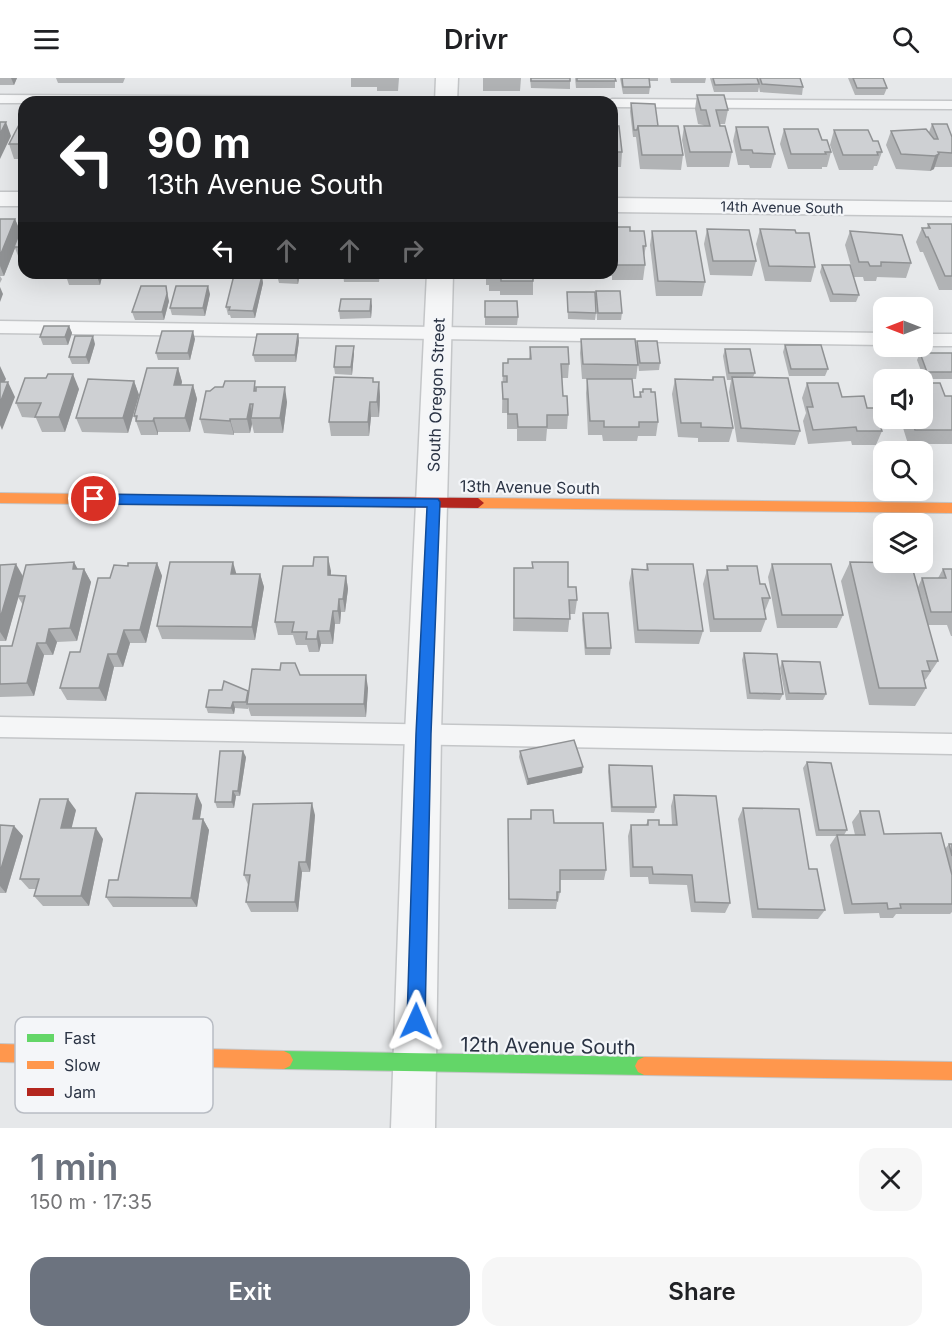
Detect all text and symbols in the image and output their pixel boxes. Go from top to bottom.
icon: menu [30,23,63,56]
text: Drivr [444,23,508,56]
icon: search [889,23,922,56]
text: 90 m [147,117,251,168]
icon: left [48,120,126,198]
text: 13th Avenue South [147,168,384,201]
street label: 14th Avenue South [720,197,844,217]
icon: left [207,234,240,267]
icon: ahead [270,234,303,267]
icon: ahead [333,234,366,267]
icon: right [396,234,429,267]
north arrow [873,297,933,357]
map controls [873,297,933,573]
street label: South Oregon Street [423,318,449,472]
button: sound [873,369,933,429]
button: search [873,441,933,501]
pin [68,473,119,524]
street label: 13th Avenue South [460,476,600,498]
icon: arrive [77,482,110,515]
button: layers [873,513,933,573]
position arrow [384,989,448,1053]
legend [15,1017,213,1113]
text: Fast [64,1028,96,1048]
street label: 12th Avenue South [460,1032,636,1060]
text: Slow [64,1055,101,1075]
text: Jam [64,1082,96,1102]
text: 1 min [30,1145,118,1189]
button: close [859,1148,922,1211]
text: 150 m · 17:35 [30,1190,152,1214]
button: Exit [30,1257,470,1326]
button: Share [482,1257,922,1326]

